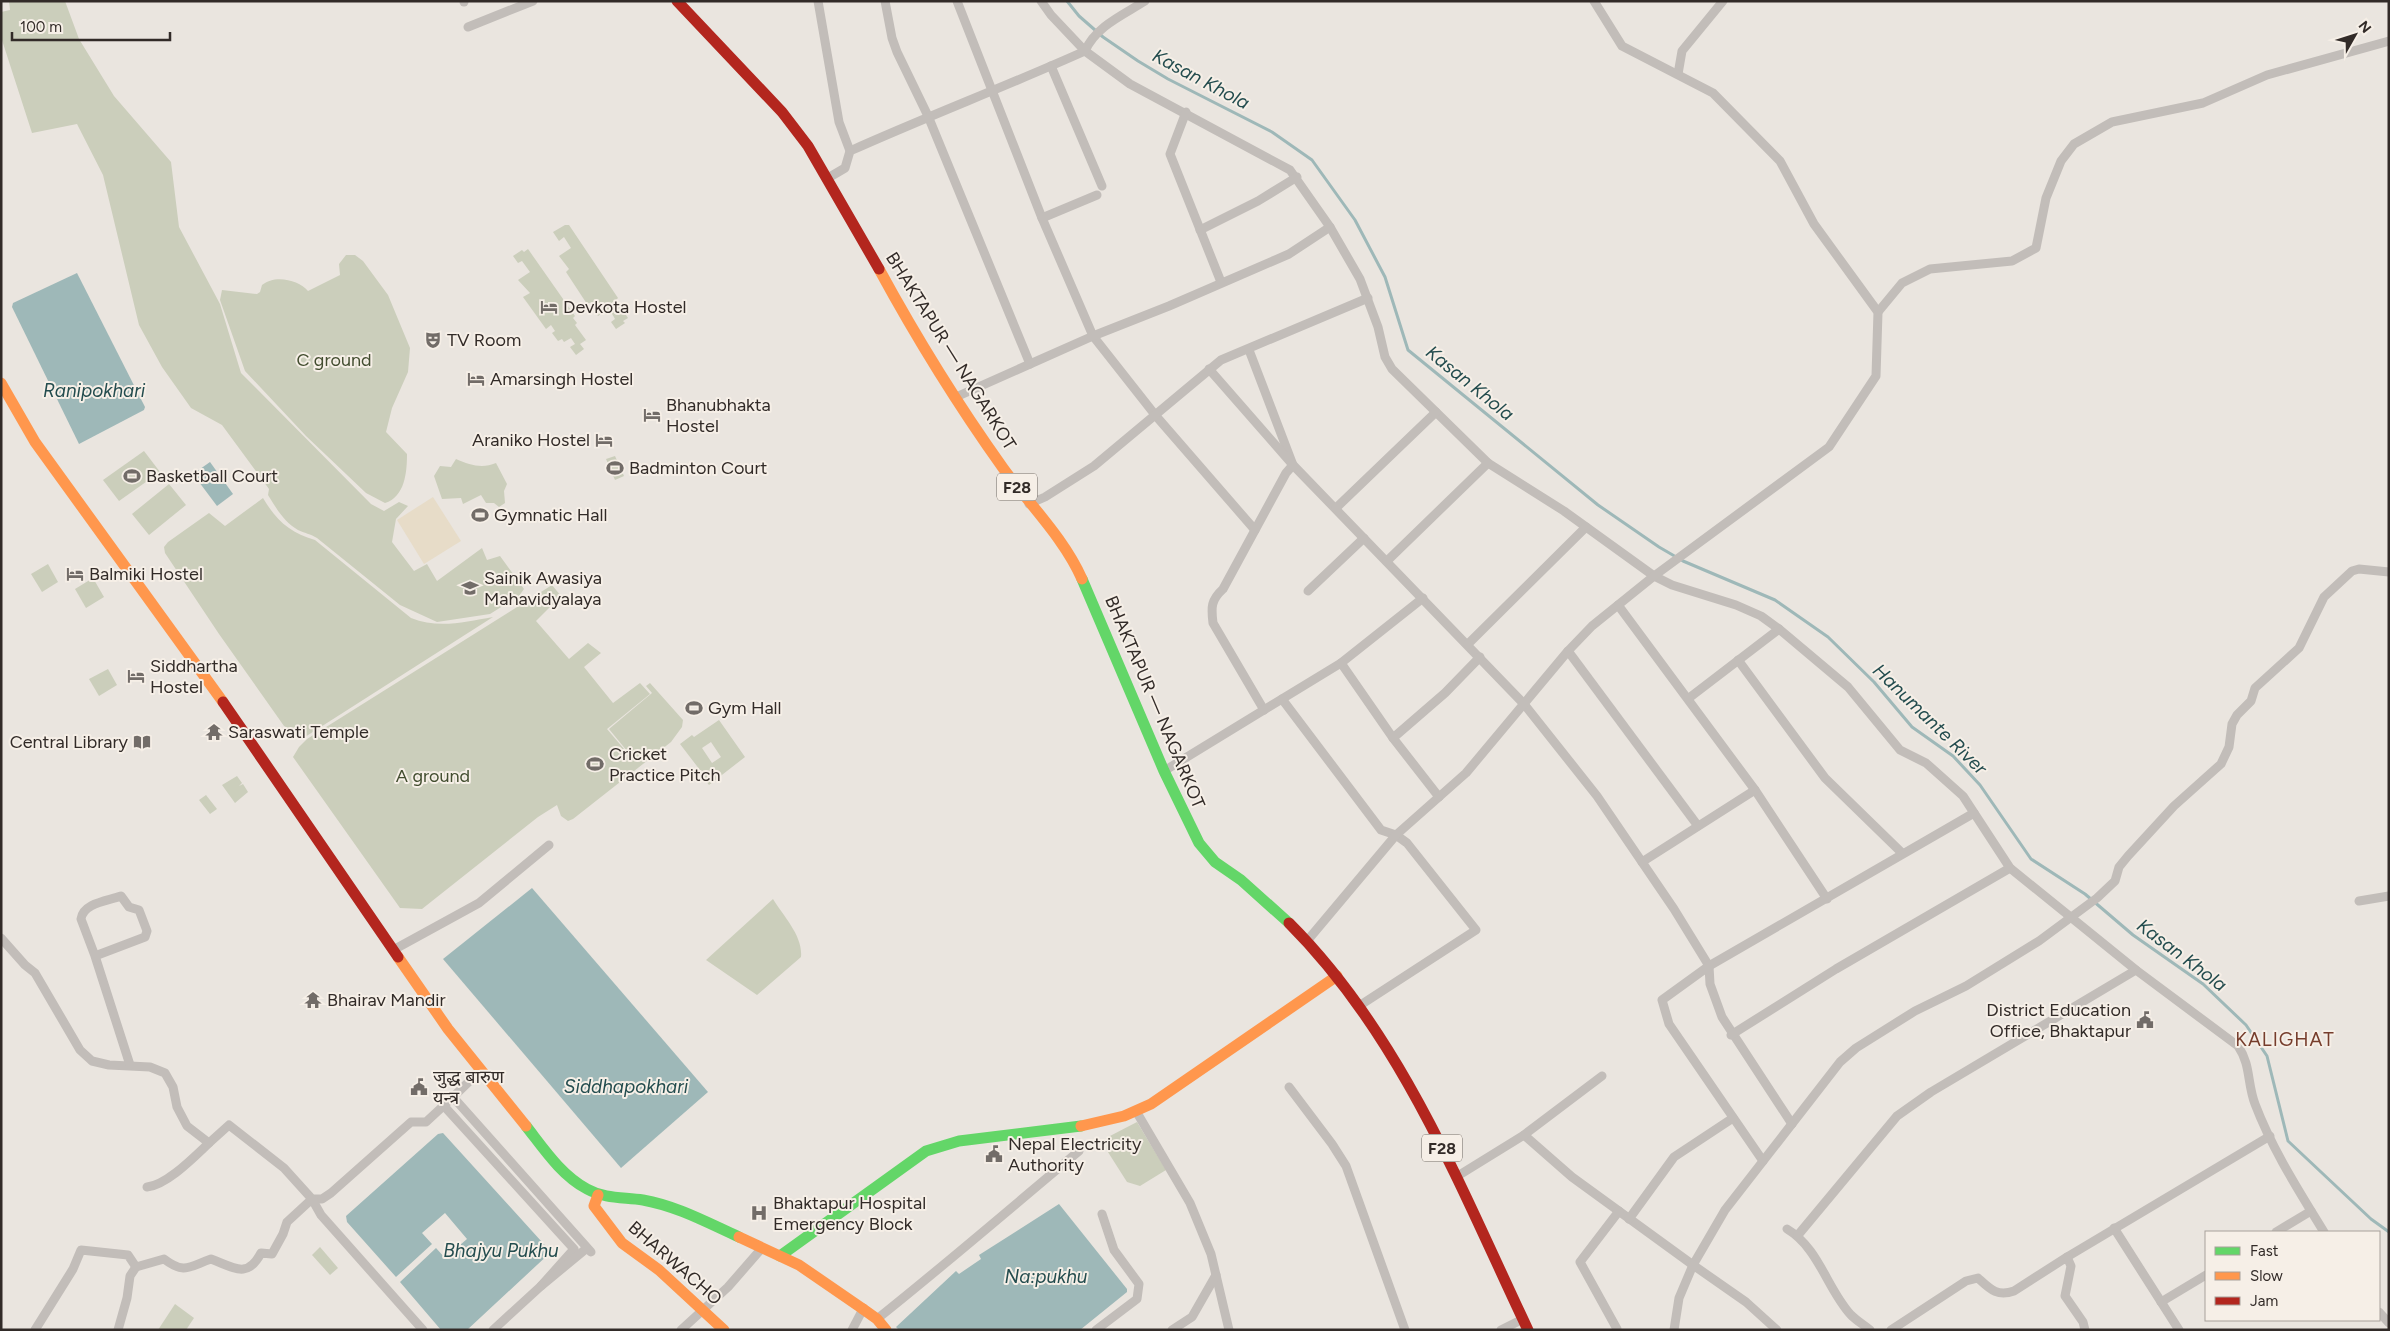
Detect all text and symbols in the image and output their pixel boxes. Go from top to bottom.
scale bar [12,10,170,42]
north arrow [2330,10,2380,60]
text: 100 m [20,18,62,36]
text: N [2355,18,2375,37]
water label: Kasan Khola [1149,44,1253,114]
street label: BHAKTAPUR — NAGARKOT [881,248,1021,454]
place label: Devkota Hostel [563,296,687,318]
hotel icon: Devkota Hostel [539,297,559,317]
place label: TV Room [447,329,521,351]
theatre icon: TV Room [423,330,443,350]
water label: Kasan Khola [1421,341,1519,425]
park label: C ground [296,349,372,371]
place label: Amarsingh Hostel [490,368,633,390]
hotel icon: Amarsingh Hostel [466,369,486,389]
water label: Ranipokhari [43,379,146,402]
place label: Bhanubhakta Hostel [666,394,771,437]
hotel icon: Bhanubhakta Hostel [642,405,662,425]
place label: Araniko Hostel [472,429,590,451]
hotel icon: Araniko Hostel [594,430,614,450]
place label: Badminton Court [629,457,767,479]
sports icon: Badminton Court [605,458,625,478]
place label: Basketball Court [146,465,278,487]
sports icon: Basketball Court [122,466,142,486]
road number: F28 [997,474,1037,501]
place label: Gymnatic Hall [494,504,607,526]
sports icon: Gymnatic Hall [470,505,490,525]
place label: Balmiki Hostel [89,563,203,585]
hotel icon: Balmiki Hostel [65,564,85,584]
place label: Sainik Awasiya Mahavidyalaya [484,567,602,610]
school or university icon: Sainik Awasiya Mahavidyalaya [460,578,480,598]
street label: BHAKTAPUR — NAGARKOT [1100,592,1210,812]
place label: Siddhartha Hostel [150,655,238,698]
water label: Hanumante River [1868,659,1992,780]
hotel icon: Siddhartha Hostel [126,666,146,686]
place label: Gym Hall [708,697,782,719]
sports icon: Gym Hall [684,698,704,718]
place label: Saraswati Temple [228,721,369,743]
temple icon: Saraswati Temple [204,722,224,742]
place label: Central Library [10,731,129,753]
library icon: Central Library [132,732,152,752]
place label: Cricket Practice Pitch [609,743,720,786]
sports icon: Cricket Practice Pitch [585,754,605,774]
park label: A ground [396,765,470,787]
water label: Kasan Khola [2133,914,2231,996]
place label: Bhairav Mandir [327,989,446,1011]
temple icon: Bhairav Mandir [303,990,323,1010]
place label: District Education Office, Bhaktapur [1986,999,2131,1042]
public building icon: District Education Office, Bhaktapur [2135,1010,2155,1030]
district label: KALIGHAT [2235,1028,2335,1051]
place label: जुद्ध बारुण यन्त्र [433,1066,505,1109]
water label: Siddhapokhari [564,1075,689,1098]
public building icon: जुद्ध बारुण यन्त्र [409,1077,429,1097]
place label: Nepal Electricity Authority [1008,1133,1142,1176]
road number: F28 [1422,1134,1462,1162]
public building icon: Nepal Electricity Authority [984,1144,1004,1164]
place label: Bhaktapur Hospital Emergency Block [773,1192,926,1235]
hospital icon: Bhaktapur Hospital Emergency Block [749,1203,769,1223]
street label: BHARWACHO [624,1216,726,1310]
legend [2205,1231,2380,1321]
water label: Bhajyu Pukhu [443,1239,559,1262]
text: Fast [2250,1242,2279,1260]
water label: Na:pukhu [1005,1265,1088,1288]
text: Slow [2250,1267,2283,1285]
text: Jam [2250,1292,2278,1310]

